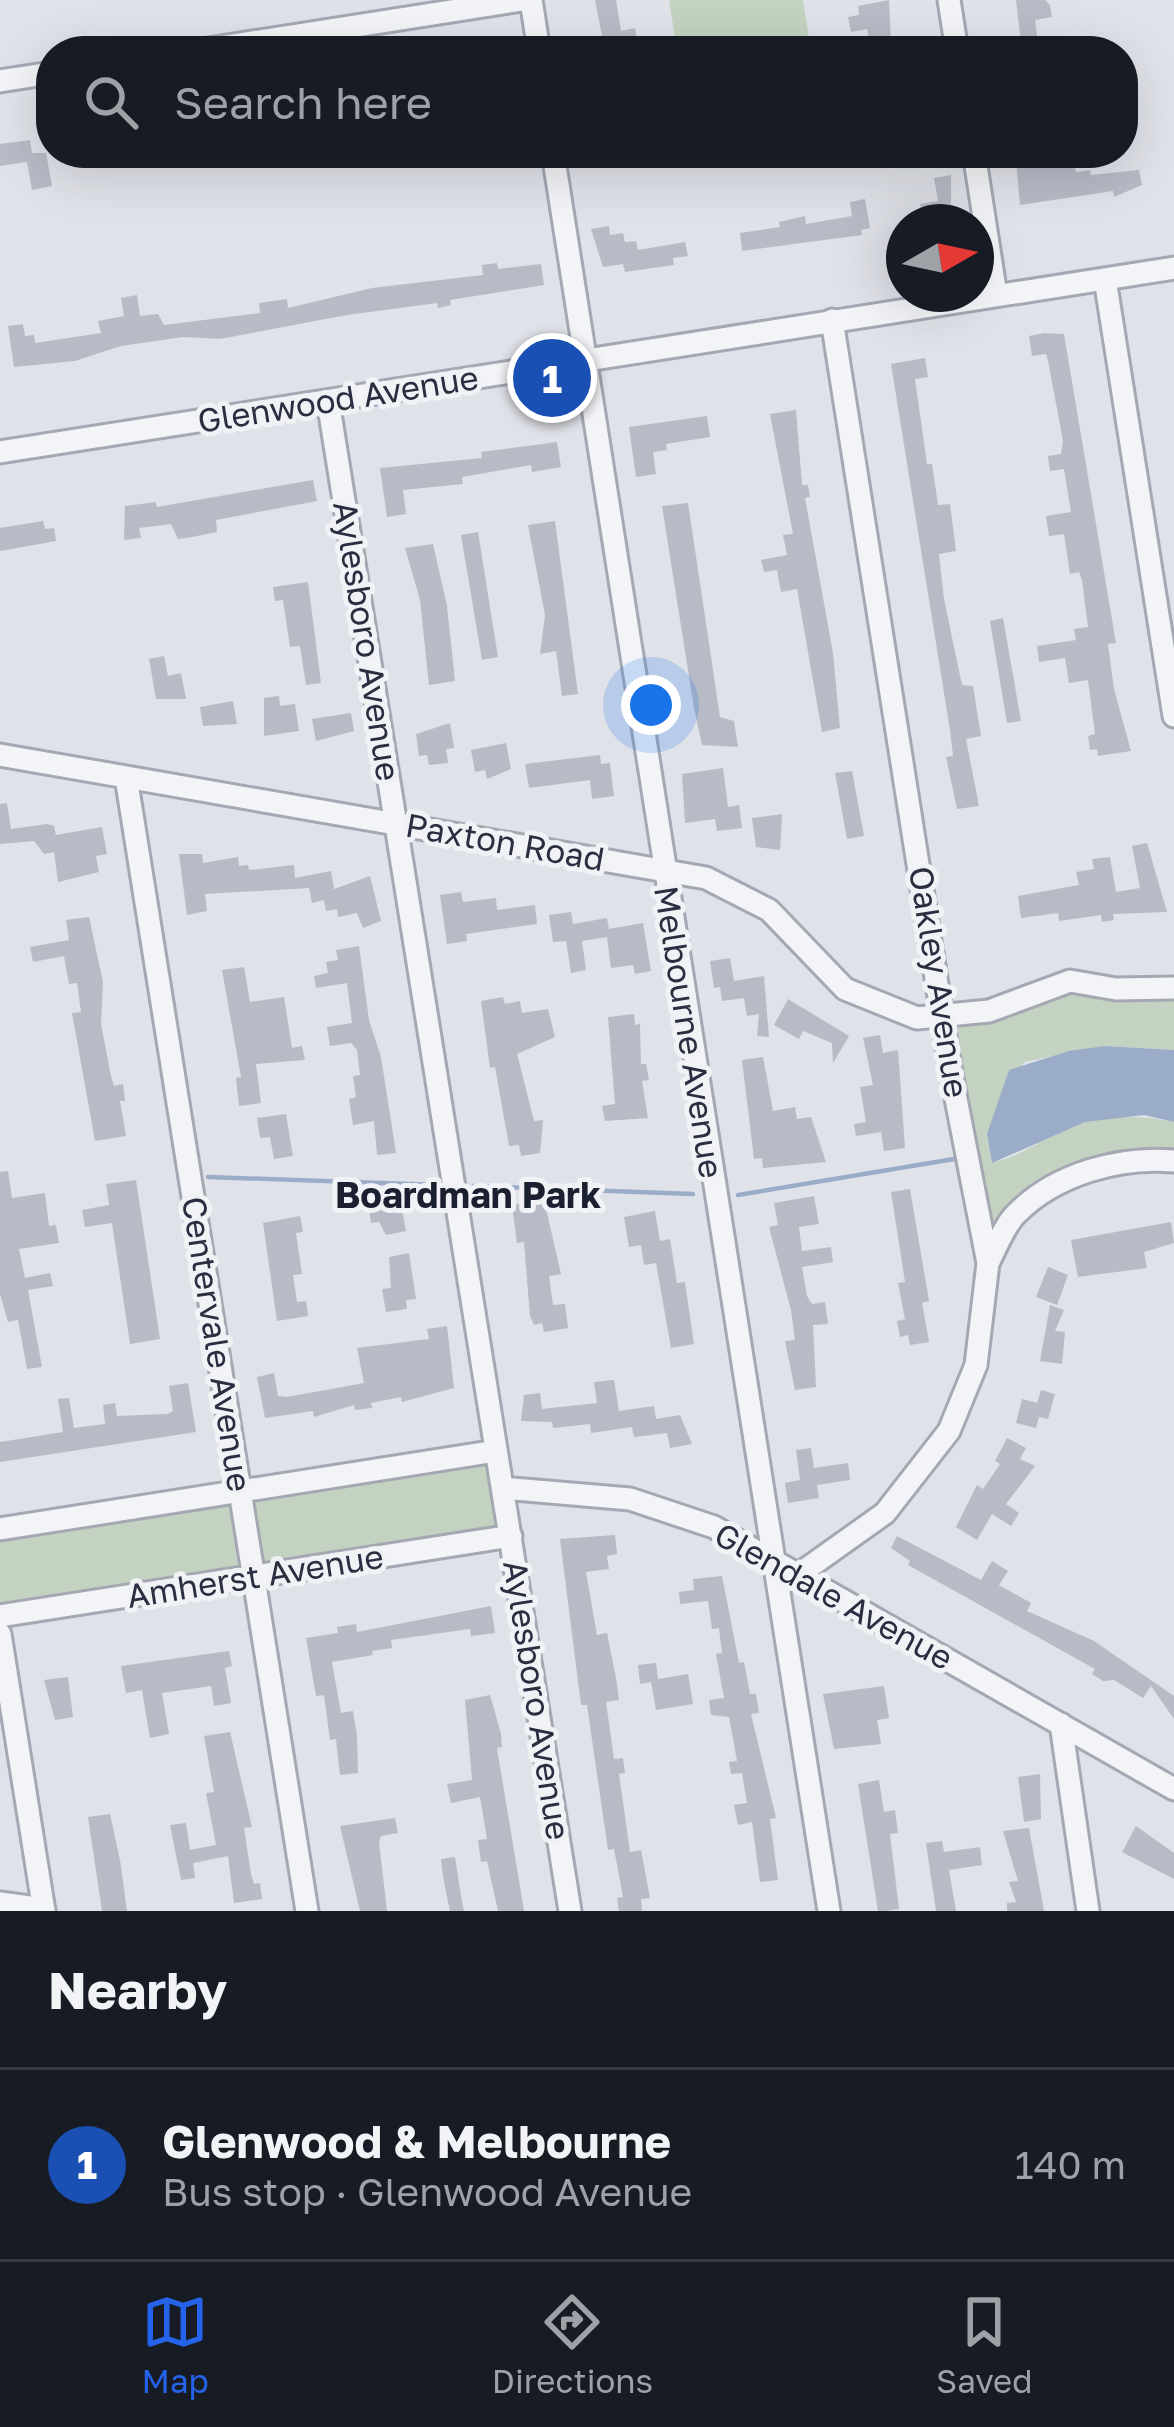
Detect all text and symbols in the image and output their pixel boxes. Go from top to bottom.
search box [36,36,1138,168]
icon: search [78,69,144,135]
text: Search here [174,75,432,129]
north arrow [886,204,994,312]
pin: 1 [513,333,591,423]
street label: Glenwood Avenue [195,357,481,440]
street label: Aylesboro Avenue [326,498,409,784]
your location [621,675,681,735]
street label: Paxton Road [403,805,608,878]
street label: Oakley Avenue [902,863,977,1100]
street label: Melbourne Avenue [647,883,732,1181]
district label: Boardman Park [335,1173,601,1216]
street label: Centervale Avenue [175,1194,260,1494]
street label: Glendale Avenue [708,1514,960,1677]
street label: Amherst Avenue [124,1536,386,1615]
street label: Aylesboro Avenue [496,1557,579,1843]
text: Nearby [48,1959,227,2020]
text: Glenwood & Melbourne [162,2114,671,2168]
text: 1 [77,2141,97,2188]
text: 140 m [1015,2141,1126,2188]
text: Bus stop · Glenwood Avenue [162,2168,692,2215]
tab: Map [142,2289,209,2400]
tab: Directions [492,2289,653,2400]
tab: Saved [936,2289,1032,2400]

